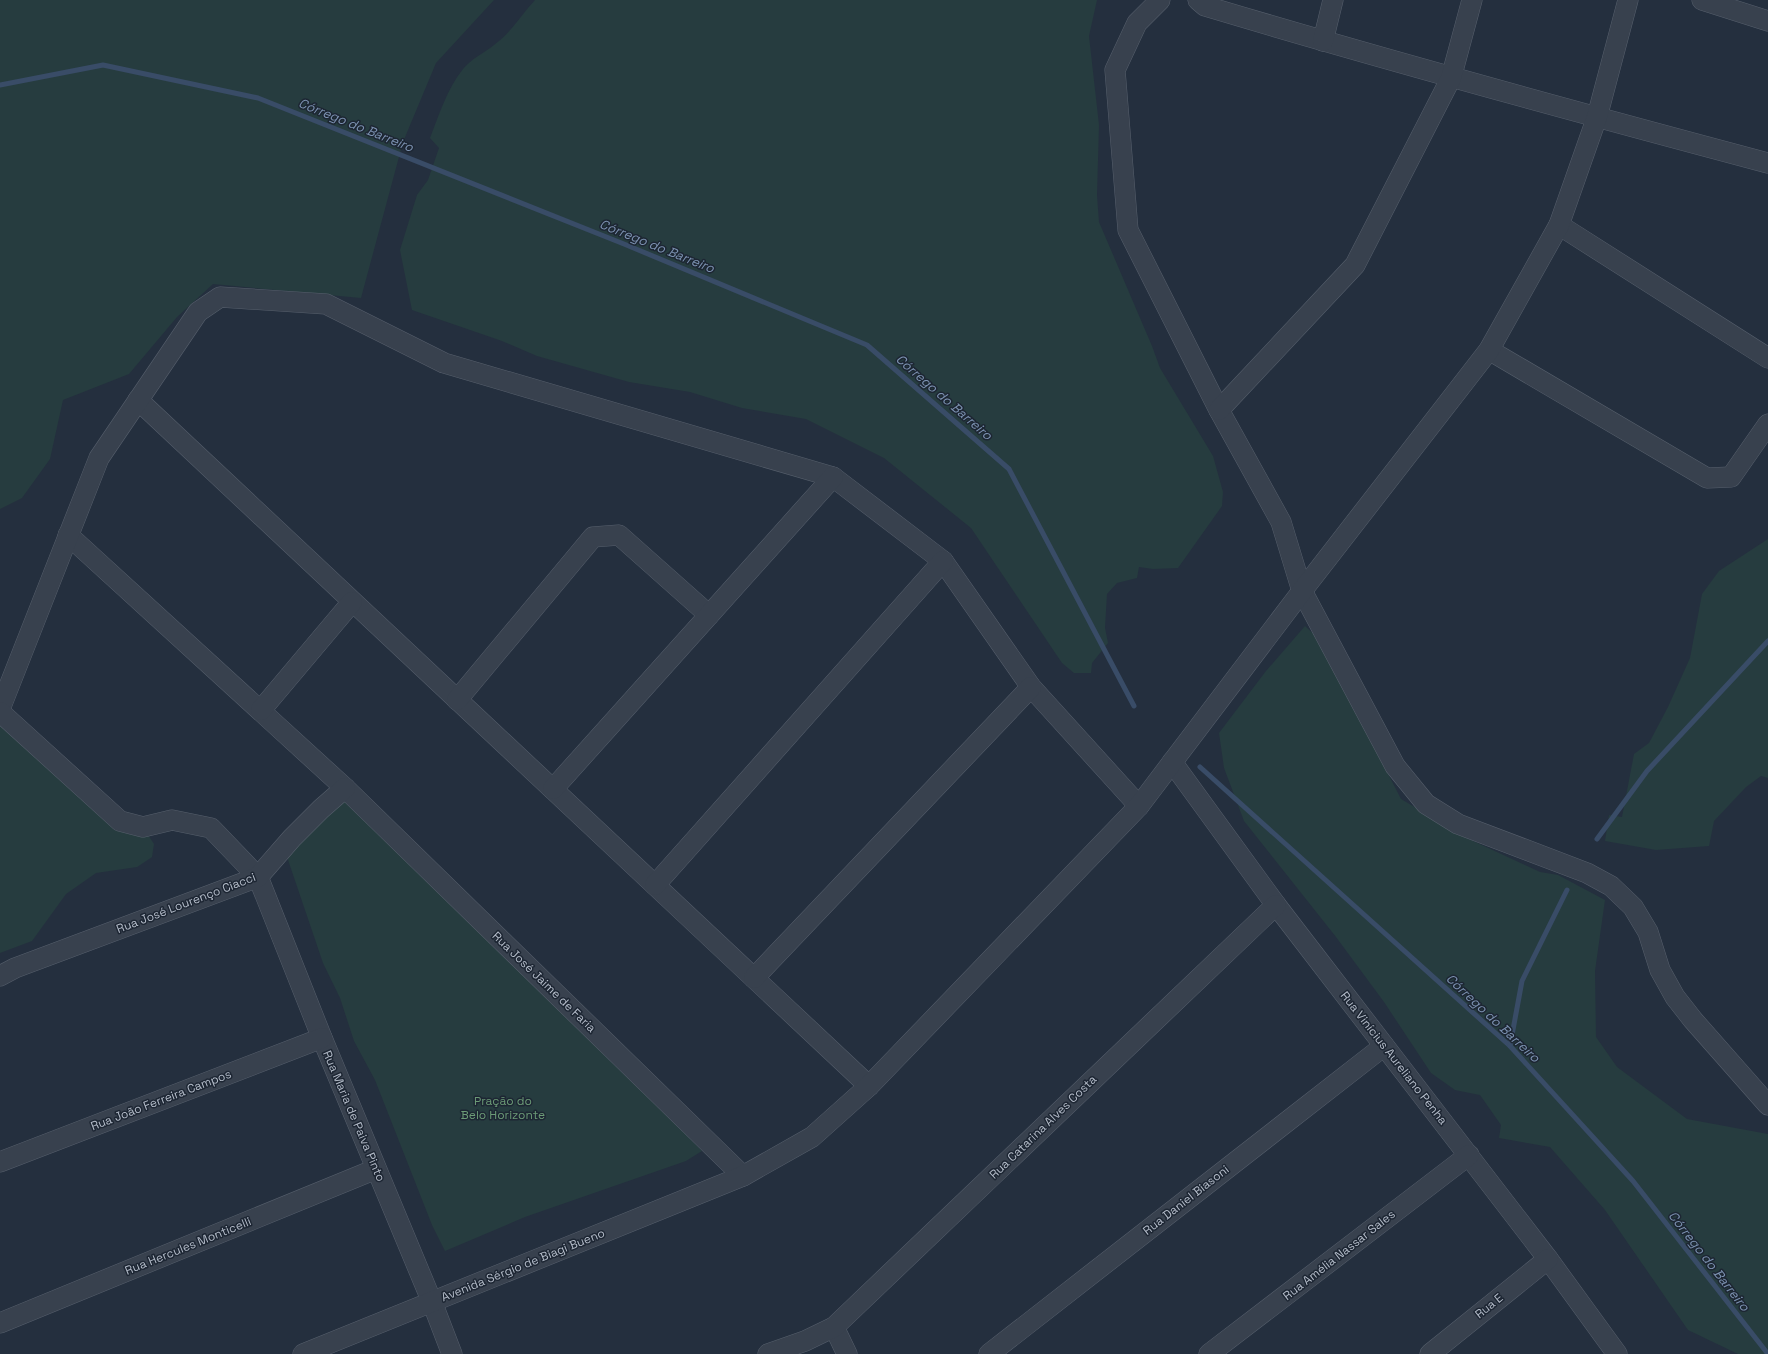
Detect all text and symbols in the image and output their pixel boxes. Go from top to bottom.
water label: Córrego do Barreiro [296,94,417,156]
water label: Córrego do Barreiro [597,215,718,277]
water label: Córrego do Barreiro [892,350,996,444]
street label: Rua José Lourenço Ciacci [114,869,258,937]
street label: Rua José Jaime de Faria [489,928,599,1036]
water label: Córrego do Barreiro [1442,970,1544,1067]
street label: Rua Vinícius Aureliano Penha [1337,988,1451,1128]
street label: Rua Maria de Paiva Pinto [319,1048,389,1184]
street label: Rua João Ferreira Campos [88,1066,234,1134]
street label: Rua Catarina Alves Costa [986,1071,1100,1182]
park label: Pração do Belo Horizonte [461,1093,545,1123]
street label: Rua Daniel Biasoni [1140,1161,1232,1239]
street label: Rua Amélia Nassar Sales [1280,1206,1398,1304]
water label: Córrego do Barreiro [1665,1208,1754,1315]
street label: Rua Hercules Monticelli [123,1213,253,1279]
street label: Avenida Sérgio de Biagi Bueno [439,1225,607,1305]
street label: Rua E [1472,1290,1507,1322]

